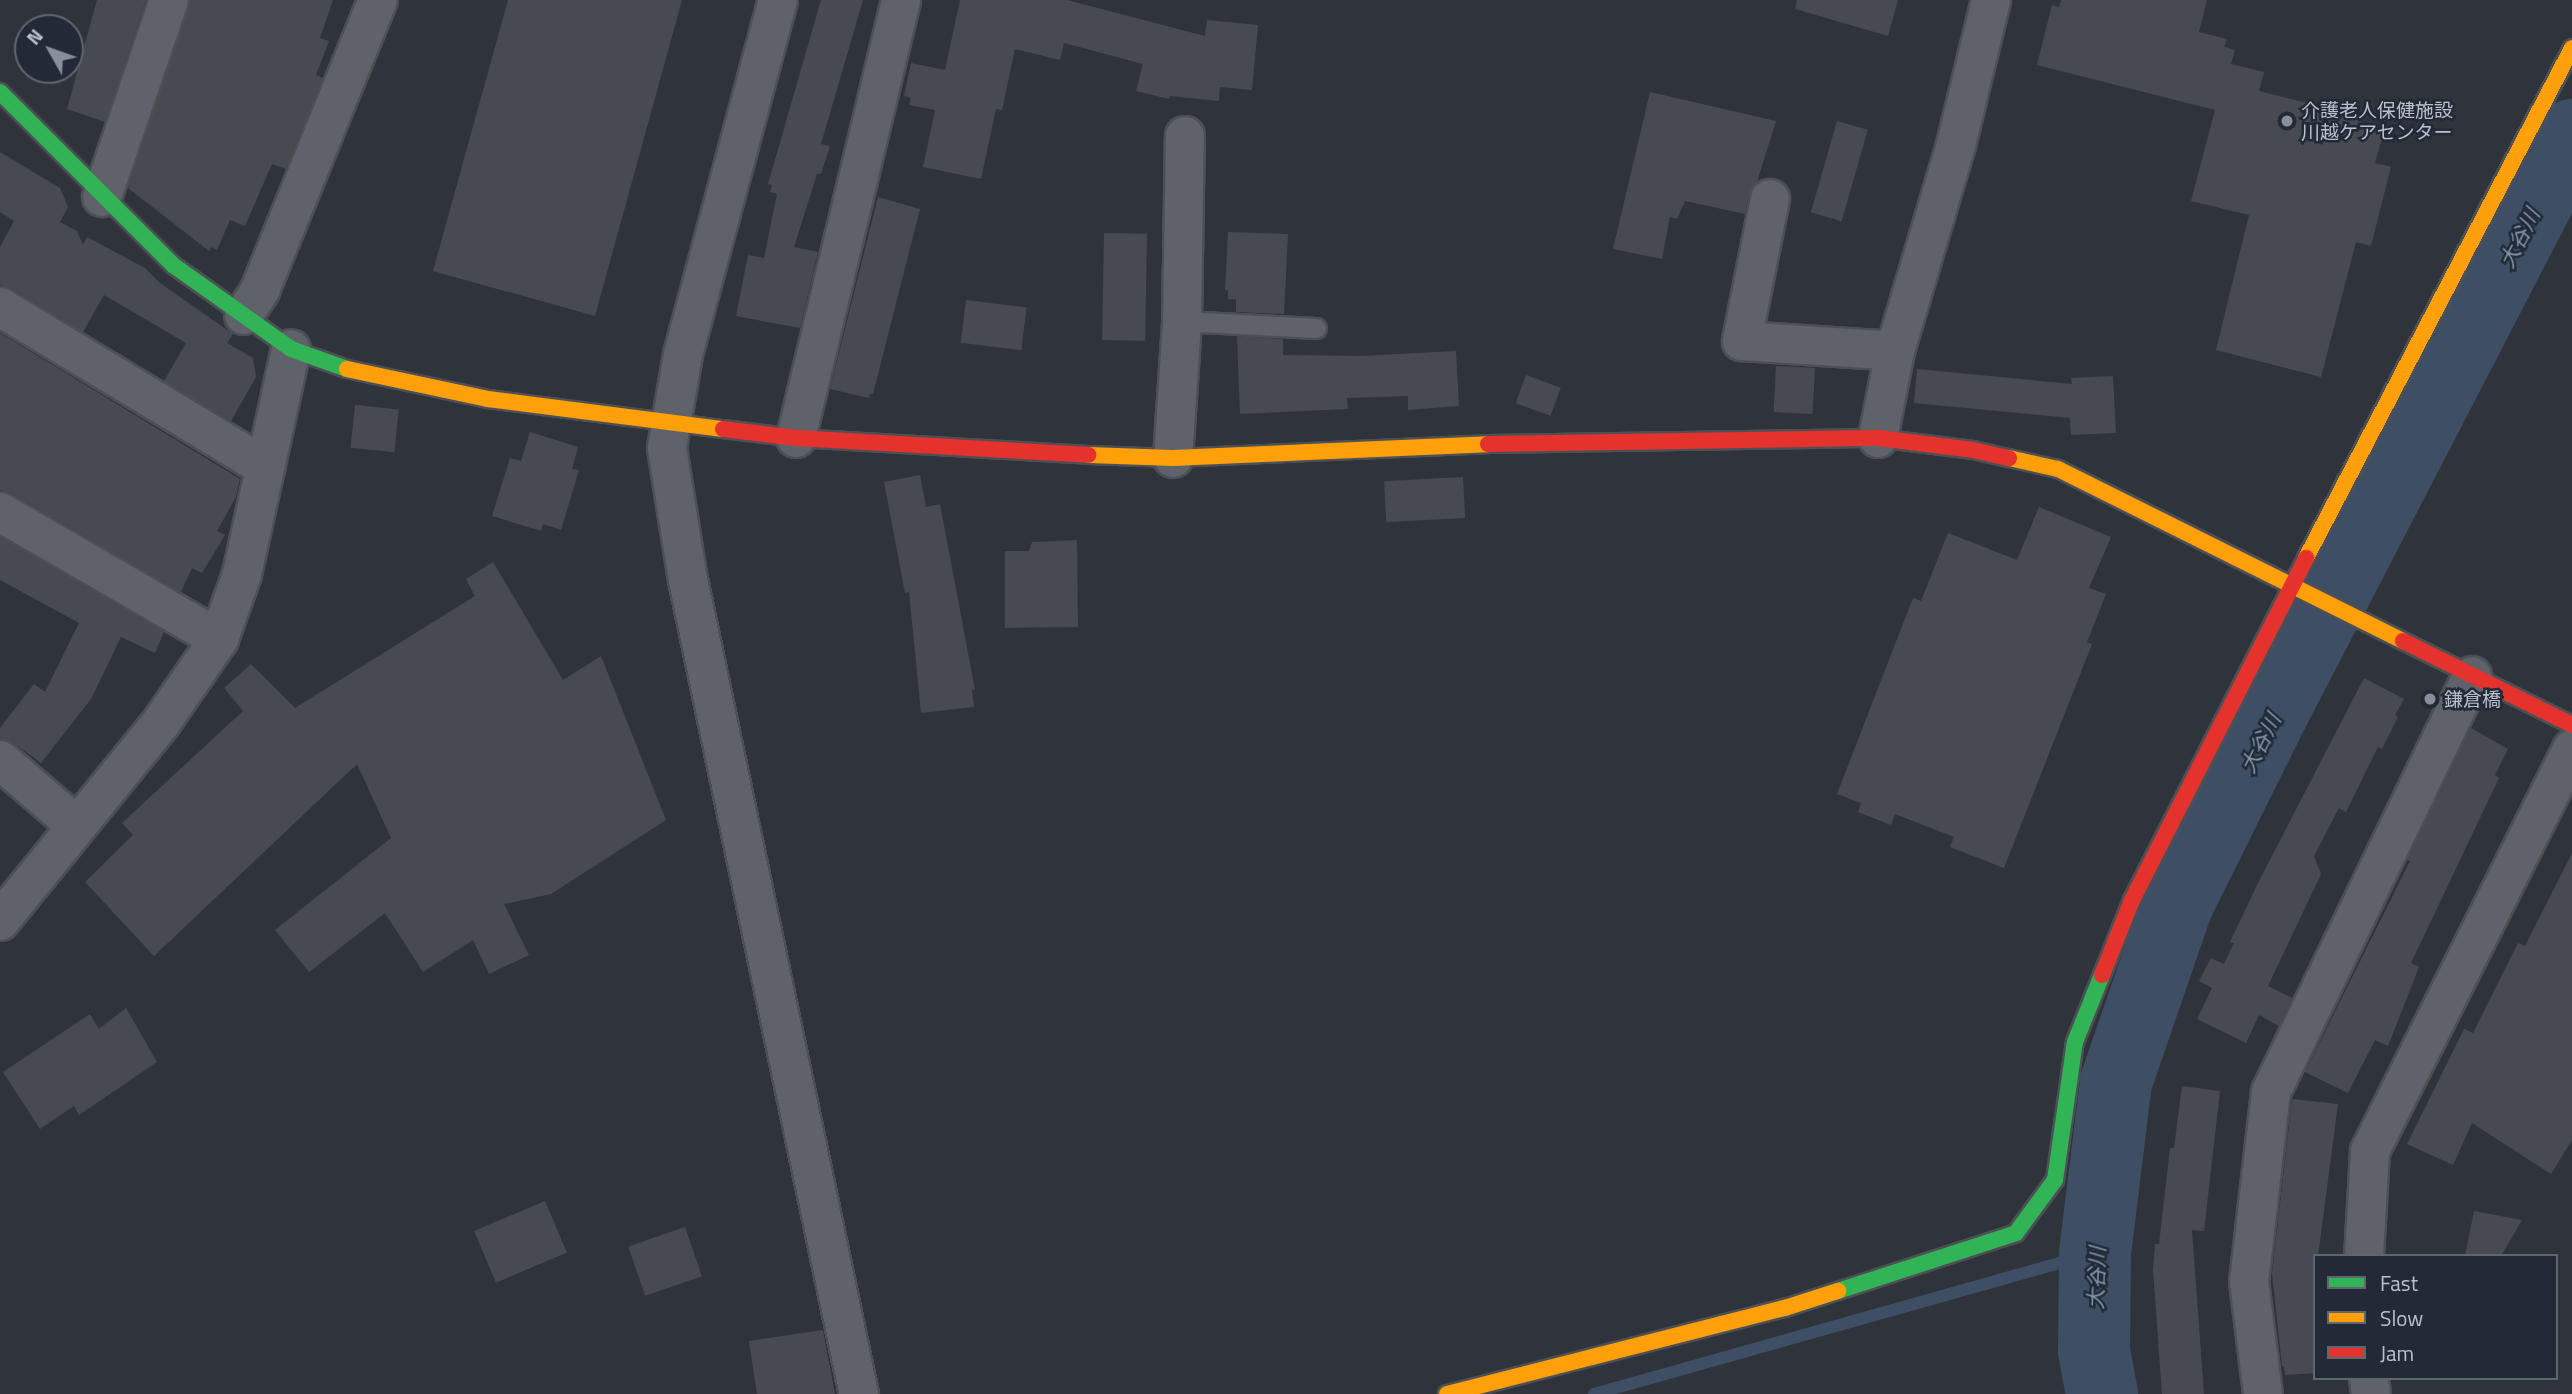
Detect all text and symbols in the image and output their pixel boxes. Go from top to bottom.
north arrow [14,14,84,84]
text: N [19,22,49,51]
place label: 介護老人保健施設 川越ケアセンター [2301,99,2453,143]
marker: 介護老人保健施設 川越ケアセンター [2279,113,2295,129]
water label: 大谷川 [2493,204,2545,272]
place label: 鎌倉橋 [2444,688,2501,710]
marker: 鎌倉橋 [2422,691,2438,707]
water label: 大谷川 [2234,709,2286,777]
water label: 大谷川 [2082,1246,2110,1310]
legend [2313,1254,2558,1380]
text: Fast [2380,1267,2418,1299]
text: Slow [2380,1302,2423,1334]
text: Jam [2380,1337,2414,1369]

